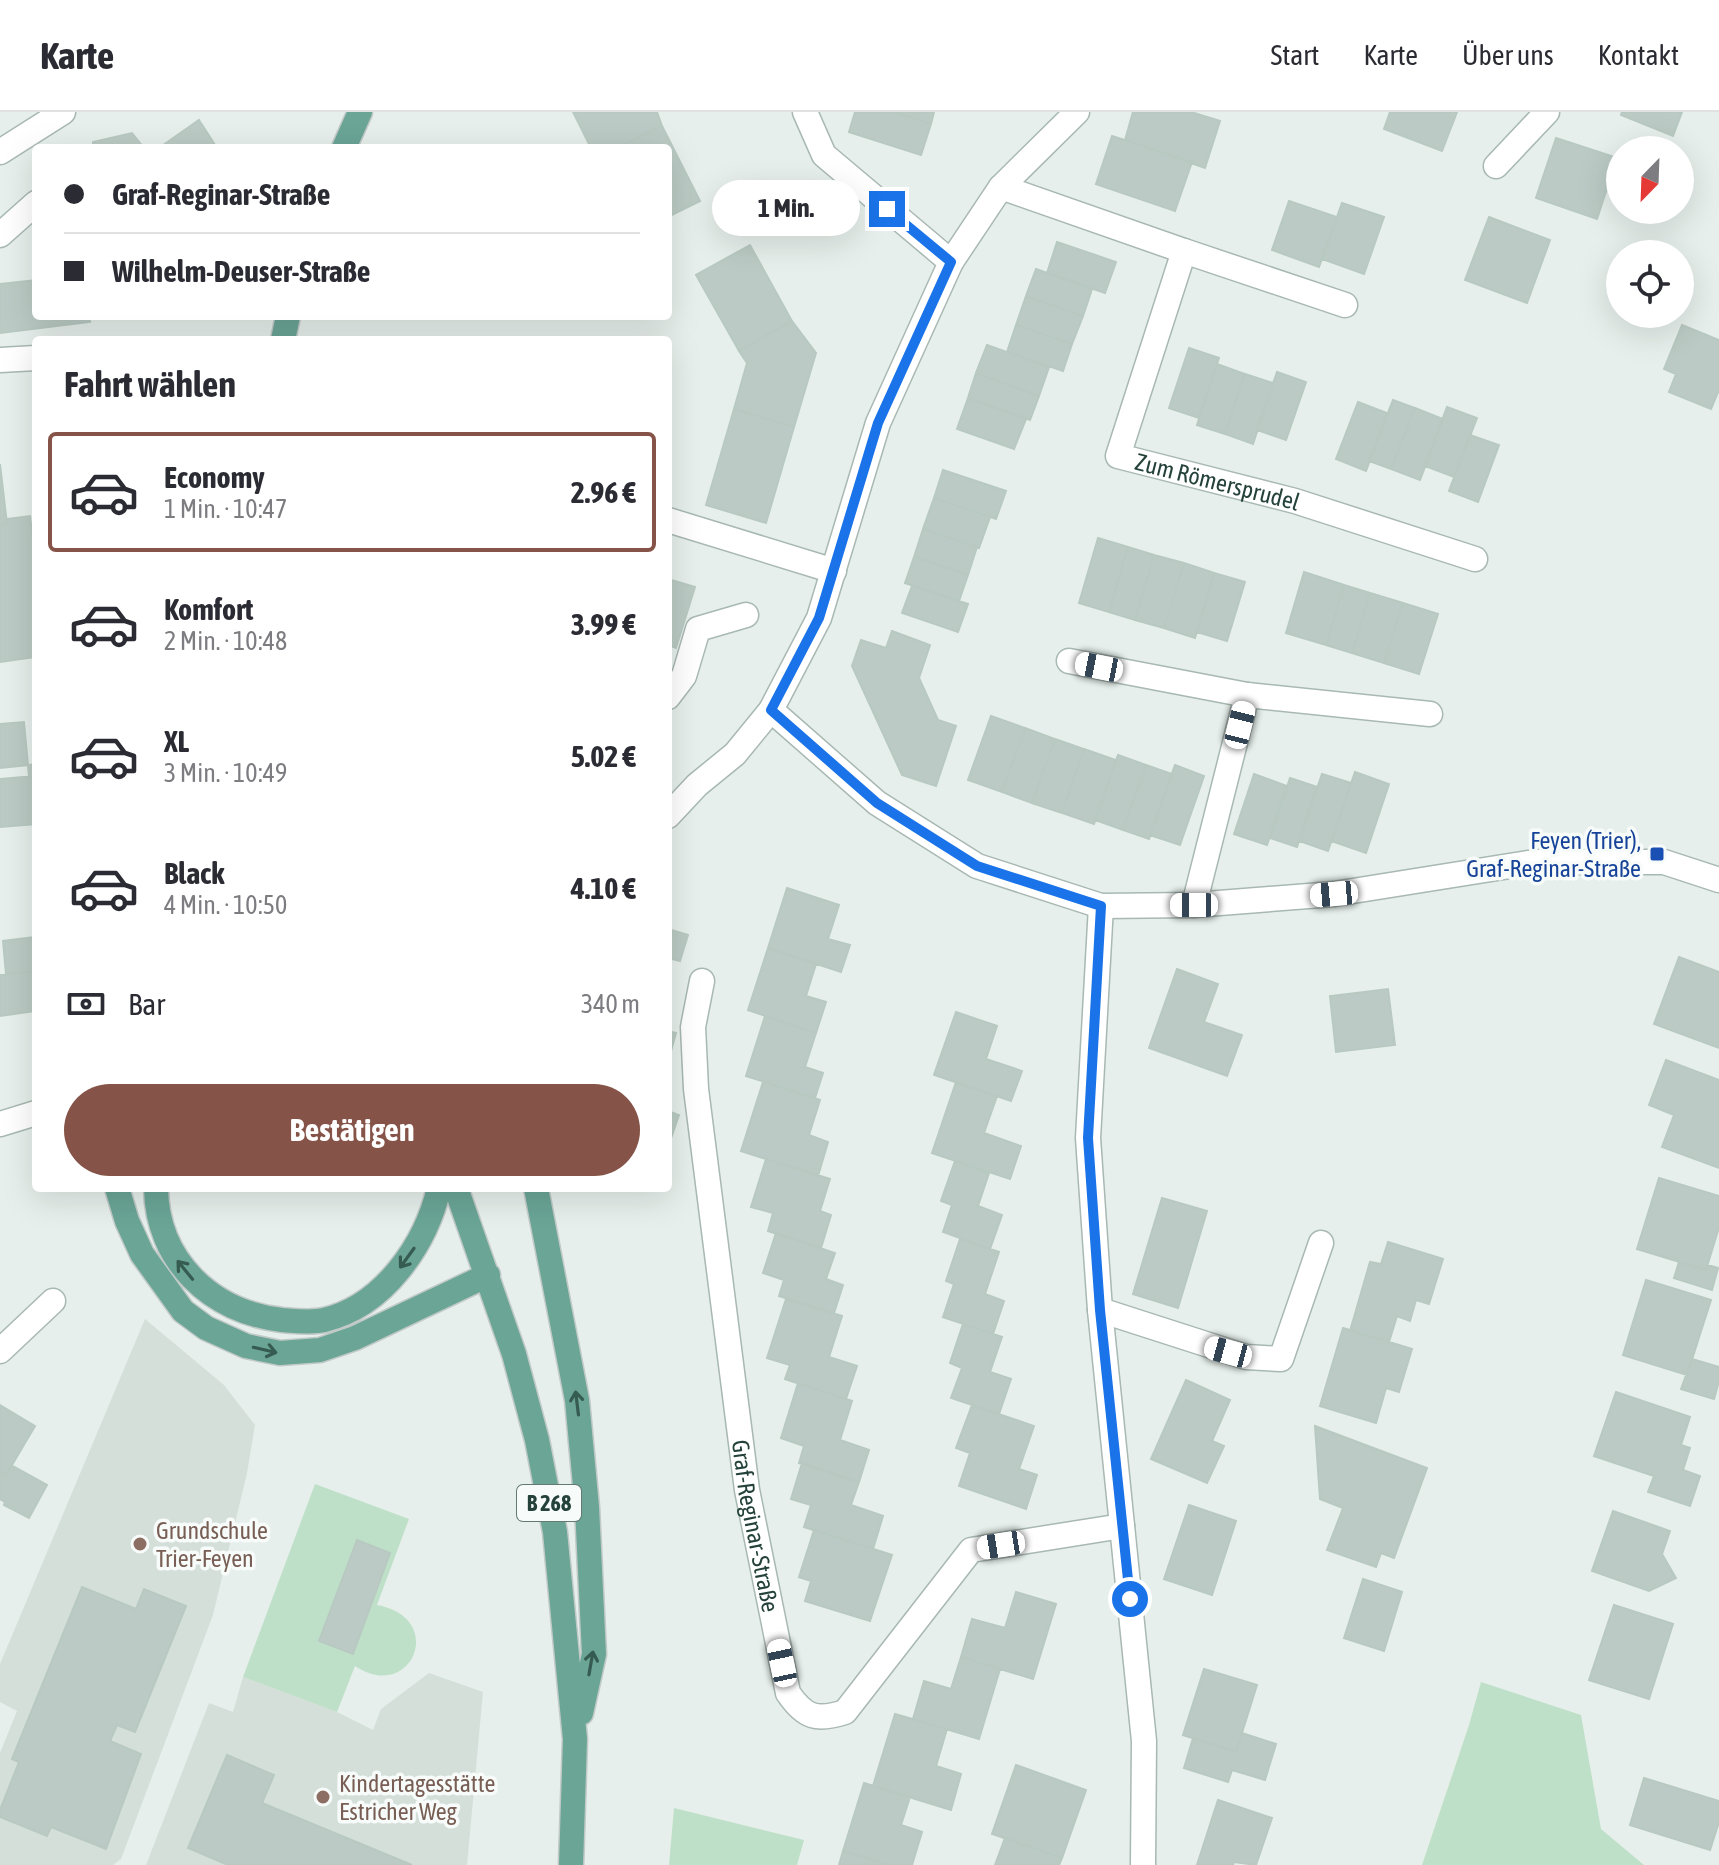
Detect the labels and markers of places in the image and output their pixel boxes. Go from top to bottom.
place label: Feyen (Trier), Graf-Reginar-Straße [1466,827,1641,882]
marker: Feyen (Trier), Graf-Reginar-Straße [1648,845,1666,863]
place label: Grundschule Trier-Feyen [156,1517,268,1572]
marker: Grundschule Trier-Feyen [131,1535,149,1553]
place label: Kindertagesstätte Estricher Weg [339,1770,495,1825]
marker: Kindertagesstätte Estricher Weg [314,1788,332,1806]

